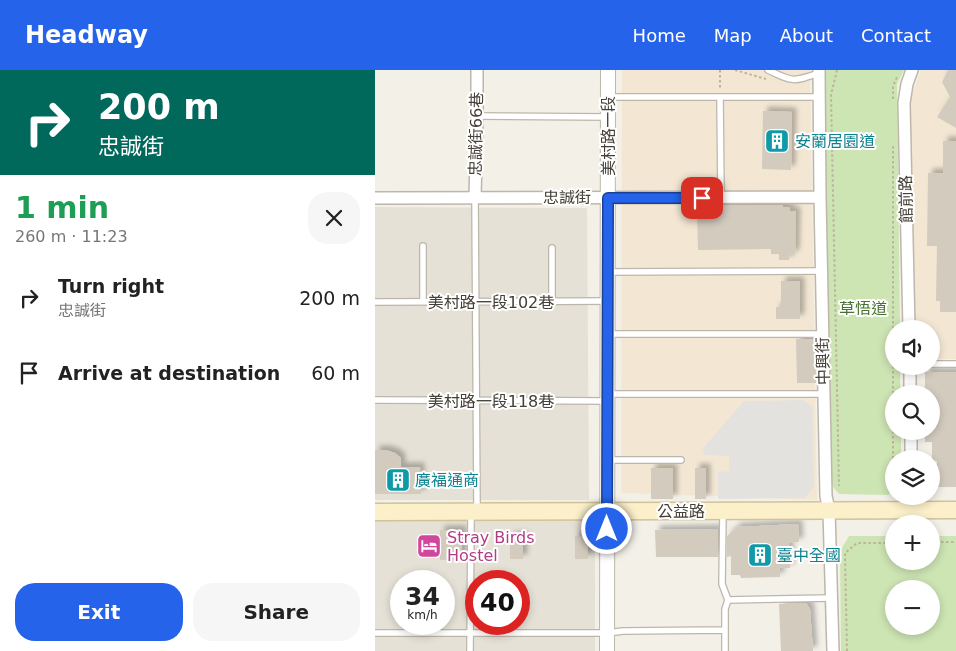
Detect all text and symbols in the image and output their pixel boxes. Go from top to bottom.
text: Headway [25,21,148,49]
text: Home [633,25,686,46]
text: Map [714,25,752,46]
text: About [780,25,833,46]
text: Contact [861,25,931,46]
text: 200 m [98,87,220,127]
icon: right [15,90,80,155]
street label: 忠誠街66巷 [466,92,486,176]
street label: 美村路一段 [599,96,618,176]
building icon: 安蘭居園道 [764,128,790,154]
place label: 安蘭居園道 [795,132,875,151]
text: 忠誠街 [98,134,164,159]
street label: 館前路 [896,175,916,223]
pin [681,177,723,219]
icon: arrive [688,184,716,212]
street label: 忠誠街 [543,188,591,207]
text: 1 min [15,190,109,225]
button: close [308,192,360,244]
text: 260 m · 11:23 [15,227,128,246]
text: Turn right [58,275,164,297]
icon: right [15,284,43,312]
text: 200 m [299,287,360,309]
street label: 美村路一段102巷 [428,293,554,312]
park label: 草悟道 [839,299,887,318]
text: 忠誠街 [58,301,106,320]
map controls [885,320,940,635]
button: sound [885,320,940,375]
street label: 中興街 [813,337,833,385]
icon: arrive [15,359,43,387]
text: Arrive at destination [58,362,280,384]
text: 60 m [311,362,360,384]
button: search [885,385,940,440]
street label: 美村路一段118巷 [428,392,554,411]
button: layers [885,450,940,505]
building icon: 廣福通商 [385,467,411,493]
place label: 廣福通商 [415,471,479,490]
position arrow [580,502,632,554]
street label: 公益路 [657,502,705,521]
button: + [885,515,940,570]
place label: Stray Birds Hostel [447,528,535,565]
hotel icon: Stray Birds Hostel [416,533,442,559]
building icon: 臺中全國 [747,542,773,568]
place label: 臺中全國 [777,546,841,565]
speed limit sign: 40 [465,570,530,635]
button: − [885,580,940,635]
text: 34 [405,582,440,611]
button: Exit [15,583,183,641]
button: Share [193,583,360,641]
text: km/h [407,608,438,622]

